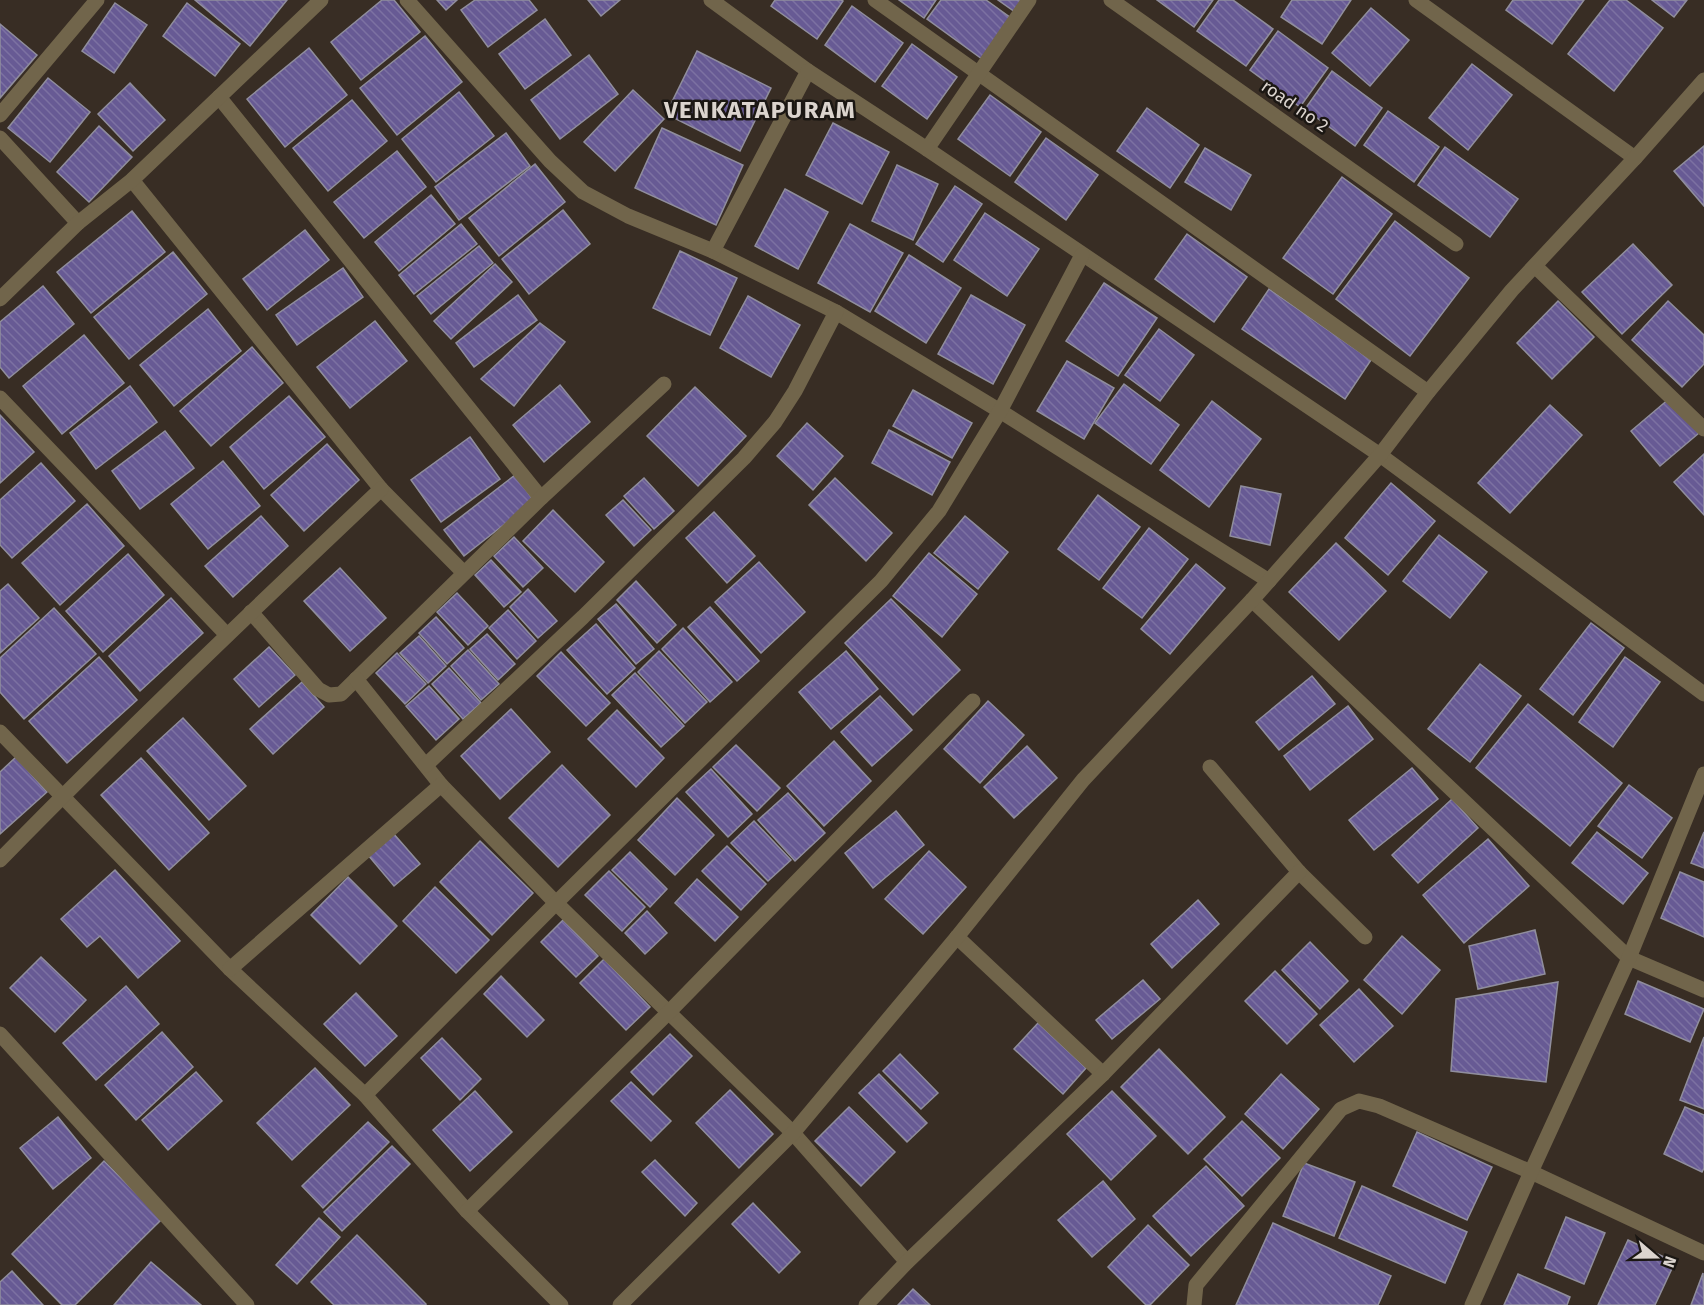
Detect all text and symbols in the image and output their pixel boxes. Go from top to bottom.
street label: road no 2 [1257,75,1333,137]
district label: VENKATAPURAM [663,96,856,124]
north arrow [1626,1227,1686,1287]
text: N [1659,1254,1680,1270]

